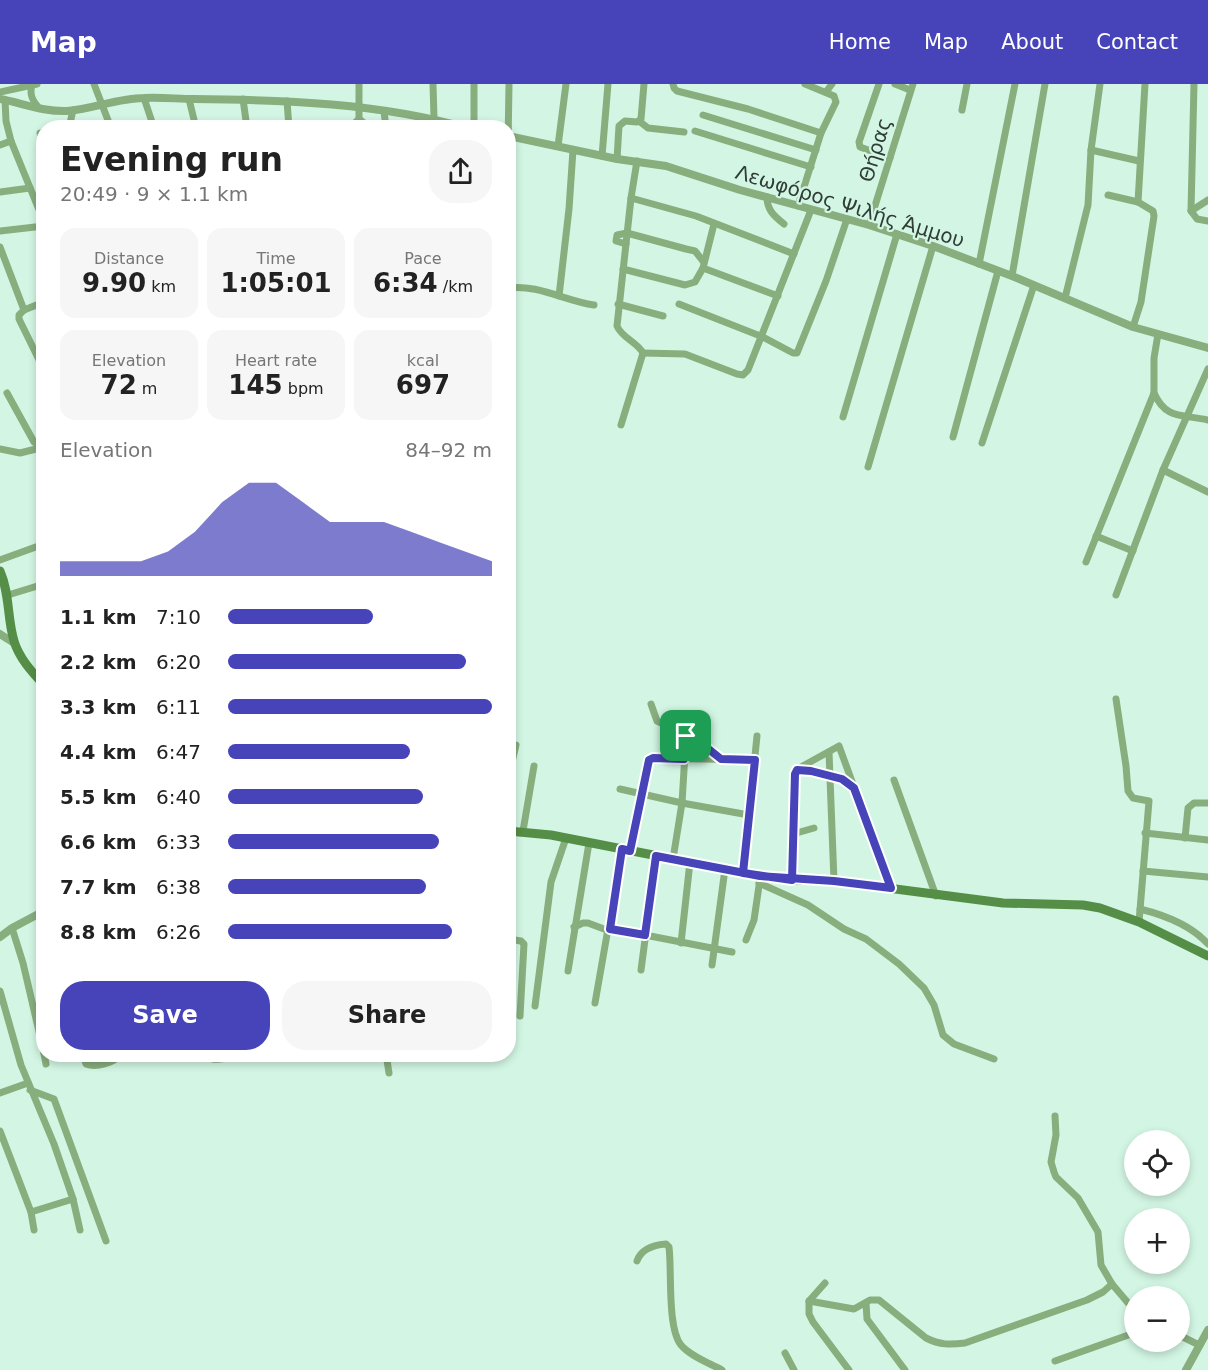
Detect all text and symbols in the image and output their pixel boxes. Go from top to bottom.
text: Map [30,26,97,59]
text: Home [829,30,891,54]
text: Map [924,30,968,54]
text: About [1001,30,1063,54]
text: Contact [1096,30,1178,54]
street label: Θήρας [854,115,896,185]
text: Evening run [60,140,283,179]
button: share [429,140,492,203]
street label: Λεωφόρος Ψιλής Άμμου [733,160,967,252]
text: 20:49 · 9 × 1.1 km [60,182,248,206]
text: Distance [94,249,164,268]
text: Time [256,249,296,268]
text: Pace [404,249,442,268]
text: 9.90 [82,268,146,298]
text: 1:05:01 [220,268,332,298]
text: 6:34 [373,268,438,298]
text: km [146,277,176,296]
text: /km [438,277,473,296]
text: Elevation [92,351,166,370]
text: Heart rate [235,351,317,370]
text: kcal [407,351,439,370]
text: 72 [101,370,137,400]
text: 145 [228,370,283,400]
text: 697 [396,370,450,400]
text: m [137,379,157,398]
text: bpm [283,379,324,398]
text: Elevation [60,438,153,462]
text: 84–92 m [405,438,492,462]
text: 1.1 km [60,605,137,629]
text: 7:10 [156,605,201,629]
text: 2.2 km [60,650,137,674]
text: 6:20 [156,650,201,674]
text: 3.3 km [60,695,137,719]
text: 6:11 [156,695,201,719]
pin [660,710,711,761]
icon: arrive [669,719,702,752]
text: 4.4 km [60,740,137,764]
text: 6:47 [156,740,201,764]
text: 5.5 km [60,785,137,809]
text: 6:40 [156,785,201,809]
text: 6.6 km [60,830,137,854]
text: 6:33 [156,830,201,854]
text: 7.7 km [60,875,137,899]
text: 6:38 [156,875,201,899]
text: 8.8 km [60,920,137,944]
text: 6:26 [156,920,201,944]
button: Save [60,981,270,1050]
button: Share [282,981,492,1050]
map controls [1124,1130,1190,1352]
button: locate [1124,1130,1190,1196]
button: + [1124,1208,1190,1274]
button: − [1124,1286,1190,1352]

